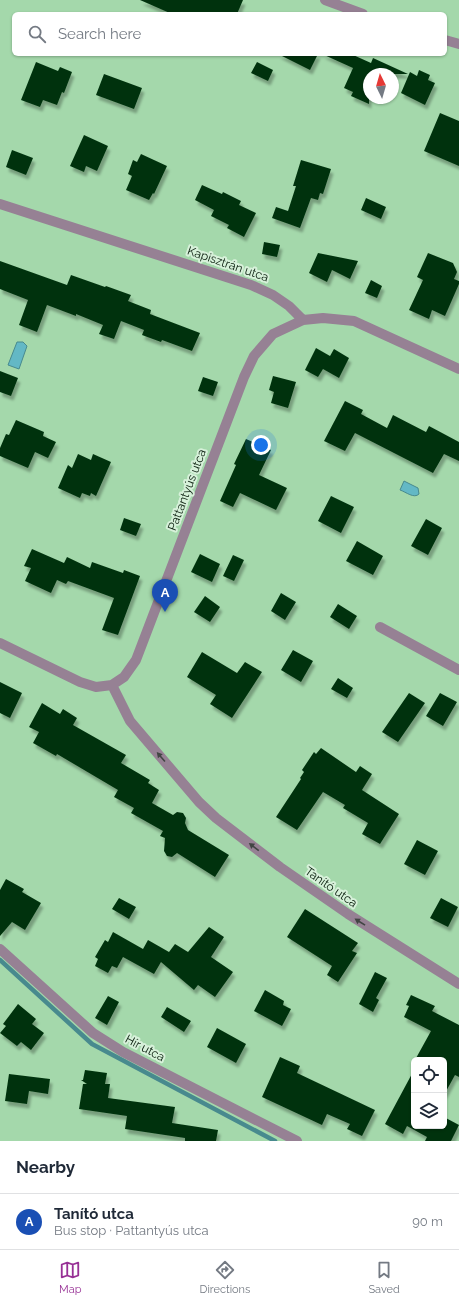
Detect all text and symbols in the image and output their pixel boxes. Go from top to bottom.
search box [12,12,447,56]
icon: search [26,23,48,45]
text: Search here [58,25,141,43]
north arrow [363,68,399,104]
street label: Kapisztrán utca [186,244,270,284]
your location [251,435,271,455]
street label: Pattantyús utca [165,447,209,533]
pin: A [152,579,178,612]
one-way arrow [156,752,165,763]
one-way arrow [249,844,259,852]
street label: Tanító utca [302,864,360,910]
one-way arrow [355,918,365,926]
street label: Hír utca [123,1032,167,1064]
map controls [411,1057,447,1129]
button: locate [411,1057,447,1093]
button: layers [411,1093,447,1129]
text: Nearby [16,1157,75,1177]
text: Tanító utca [54,1205,134,1223]
text: A [25,1214,33,1229]
text: 90 m [412,1214,443,1229]
text: Bus stop · Pattantyús utca [54,1223,209,1238]
tab: Map [59,1259,81,1296]
tab: Directions [200,1259,250,1296]
tab: Saved [368,1259,400,1296]

